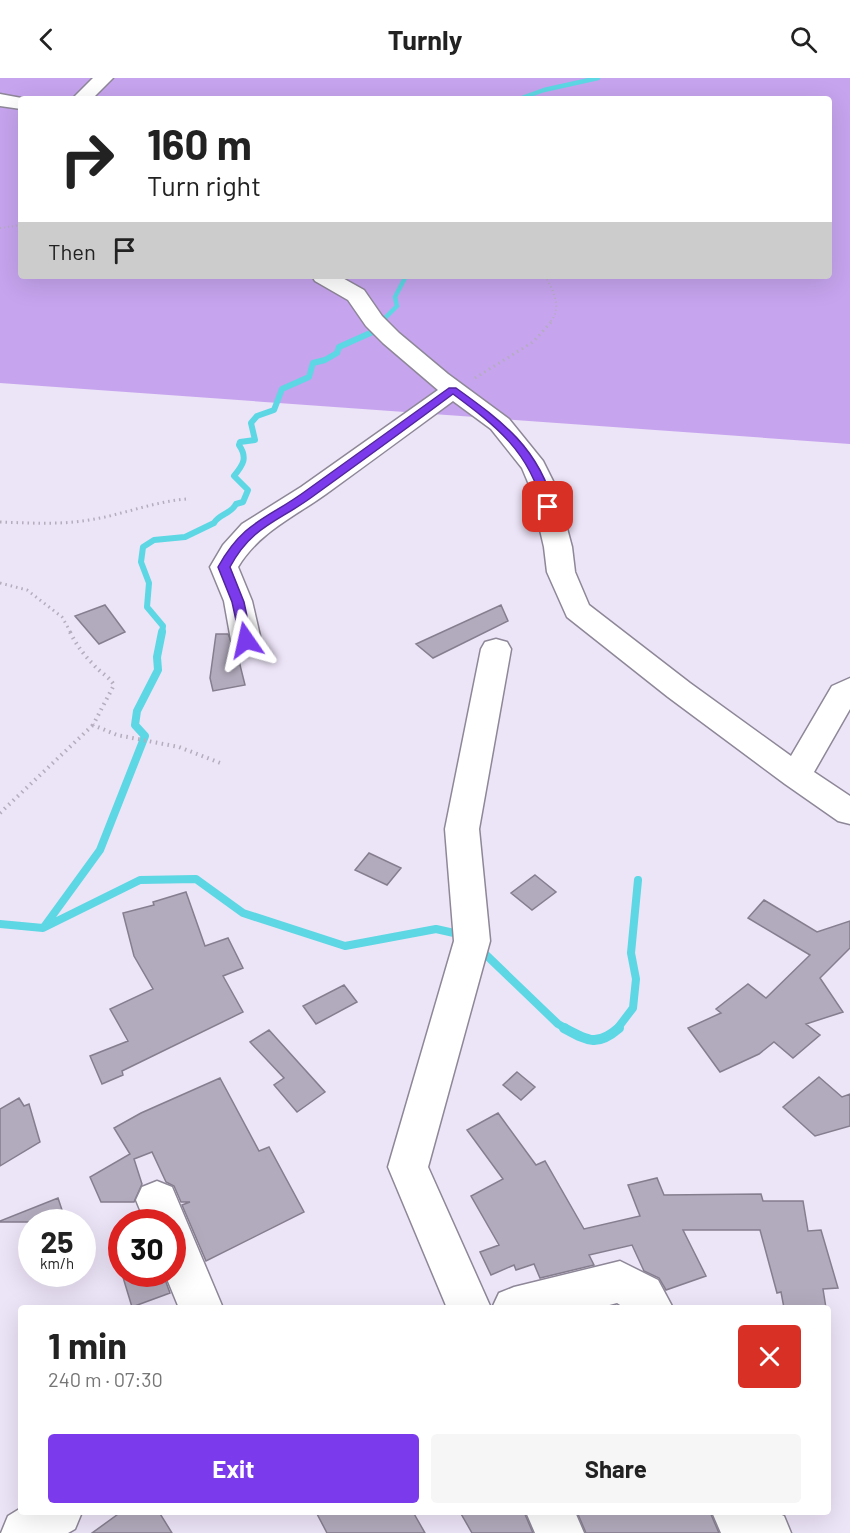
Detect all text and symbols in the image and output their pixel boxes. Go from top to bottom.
icon: back [30,23,63,56]
text: Turnly [388,23,462,55]
icon: search [787,23,820,56]
text: 160 m [147,118,252,168]
icon: right [48,120,126,198]
text: Turn right [147,169,261,201]
icon: arrive [108,234,141,267]
text: Then [48,238,96,264]
pin [522,481,573,532]
icon: arrive [531,490,564,523]
position arrow [214,608,278,672]
speed limit sign: 30 [108,1209,186,1287]
text: 25 [41,1223,73,1259]
text: km/h [40,1254,74,1272]
text: 1 min [48,1323,127,1366]
button: close [738,1325,801,1388]
text: 240 m · 07:30 [48,1367,163,1391]
button: Exit [48,1434,419,1503]
button: Share [431,1434,801,1503]

